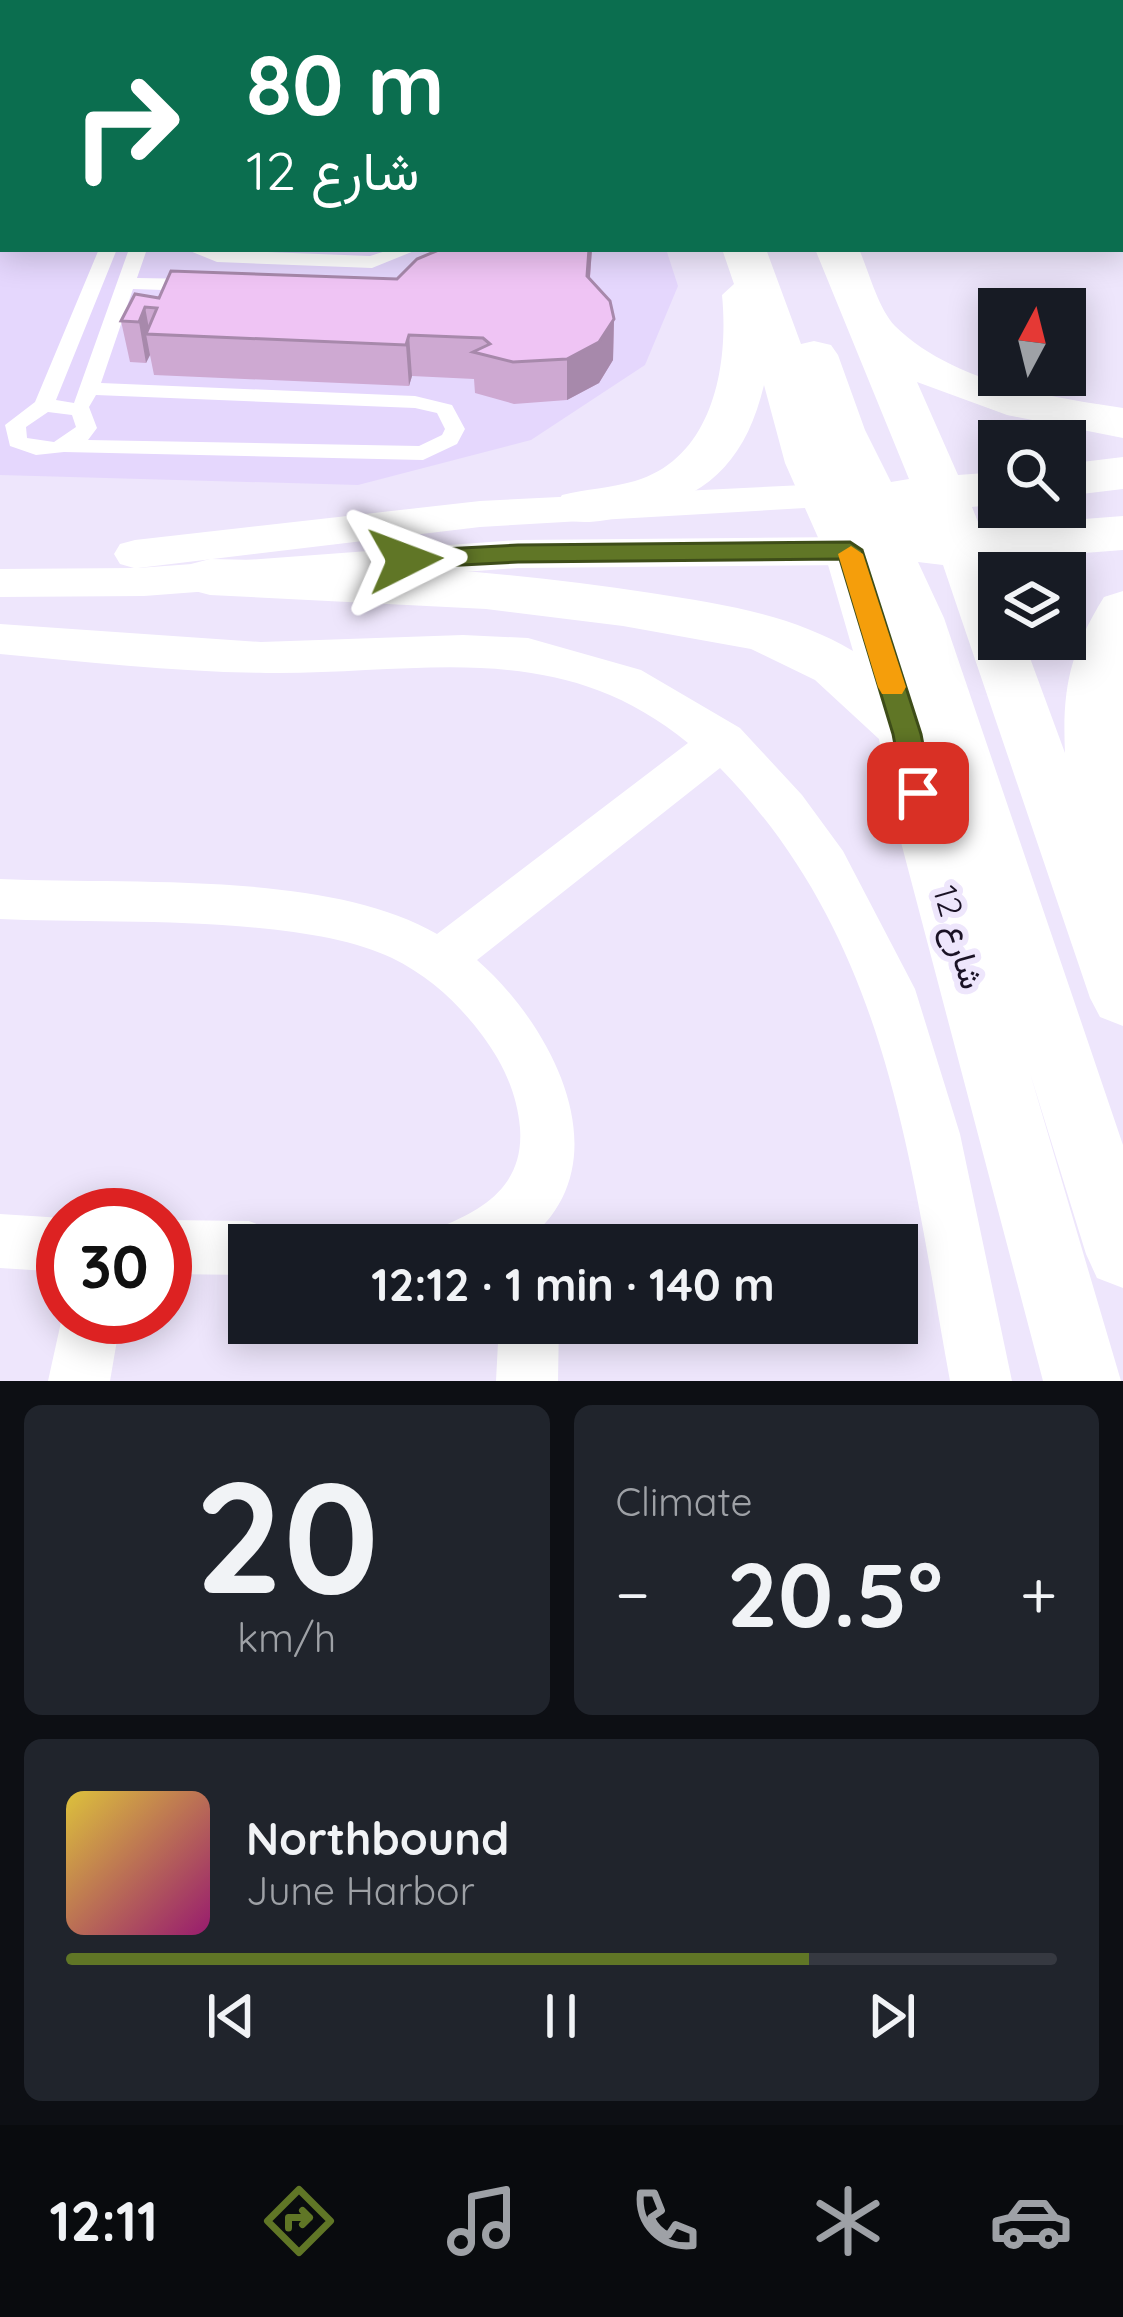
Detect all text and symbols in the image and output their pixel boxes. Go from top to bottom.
text: 80 m [246,31,445,136]
icon: right [48,48,204,204]
text: شارع 12 [246,136,419,204]
north arrow [978,288,1086,396]
map controls [978,288,1086,660]
button: search [978,420,1086,528]
position arrow [342,497,468,623]
button: layers [978,552,1086,660]
pin [867,742,969,844]
icon: arrive [885,760,951,826]
street label: شارع 12 [922,880,994,994]
speed limit sign: 30 [36,1188,192,1344]
text: 12:12 · 1 min · 140 m [371,1256,775,1312]
text: 20 [194,1437,379,1632]
text: Climate [616,1477,753,1526]
text: 20.5° [727,1537,943,1650]
text: − [616,1552,650,1635]
text: + [1020,1552,1057,1635]
text: km/h [237,1613,336,1662]
text: Northbound [246,1810,509,1866]
text: June Harbor [246,1866,475,1915]
icon: previous [198,1983,264,2049]
icon: pause [528,1983,594,2049]
icon: next [859,1983,925,2049]
icon: directions [257,2179,341,2263]
icon: music [440,2179,524,2263]
icon: phone [623,2179,707,2263]
icon: climate [806,2179,890,2263]
icon: car [989,2179,1073,2263]
text: 12:11 [50,2187,158,2255]

